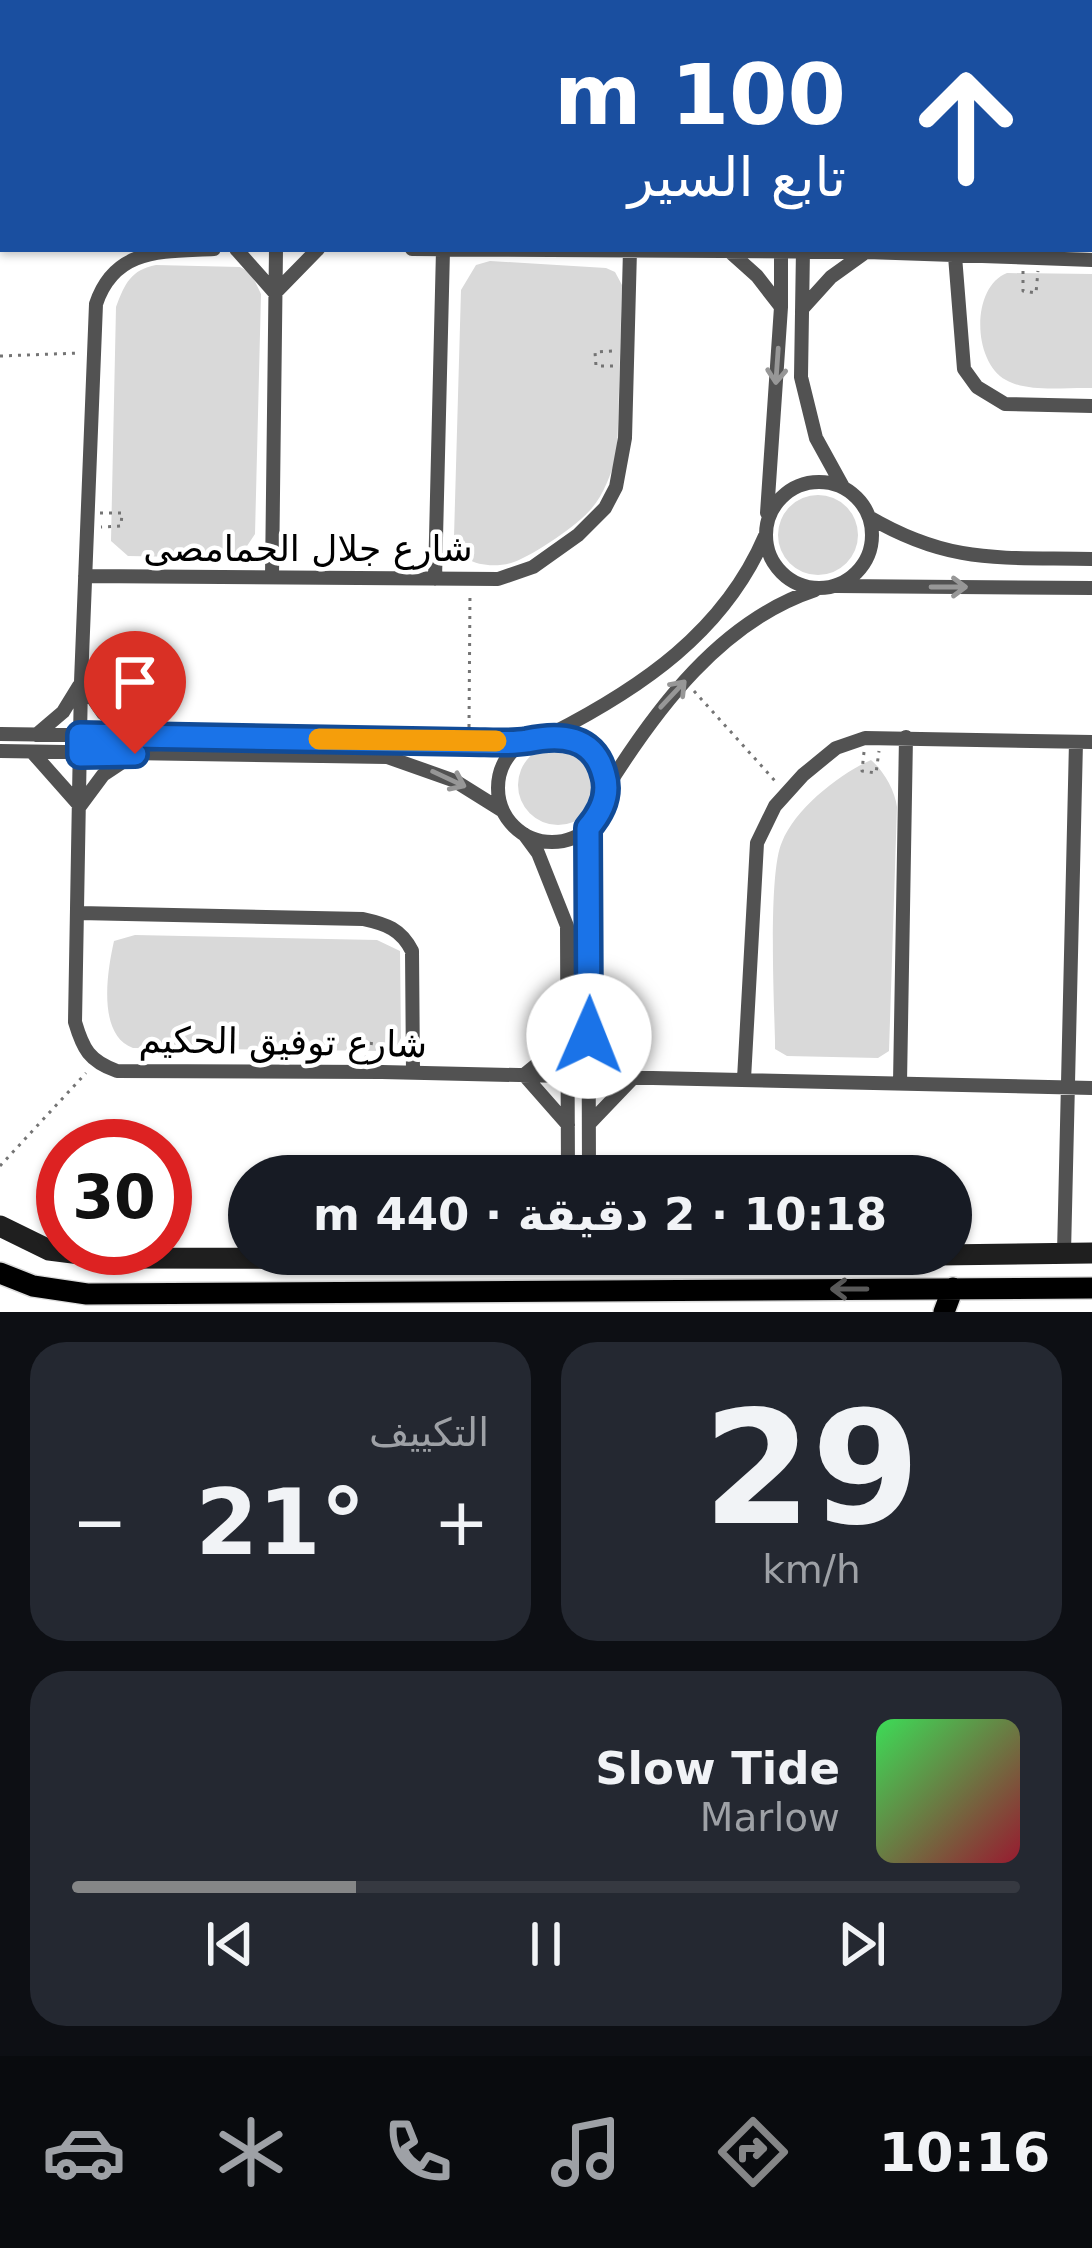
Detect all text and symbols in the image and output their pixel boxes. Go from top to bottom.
text: 100 m [554,46,846,144]
icon: ahead [888,48,1044,204]
text: تابع السير [628,146,846,209]
one-way arrow [766,346,789,385]
street label: شارع جلال الحمامصى [143,528,473,570]
one-way arrow [929,576,968,598]
pin [84,631,186,754]
icon: arrive [102,649,168,715]
one-way arrow [658,680,687,710]
one-way arrow [430,769,466,791]
position arrow [526,973,652,1099]
street label: شارع توفيق الحكيم [138,1019,428,1066]
speed limit sign: 30 [36,1119,192,1275]
text: 10:18 · 2 دقيقة · 440 m [313,1188,887,1241]
one-way arrow [830,1278,869,1300]
text: 29 [703,1378,920,1560]
text: التكييف [369,1410,489,1455]
text: 21° [195,1470,366,1575]
text: − [72,1484,127,1561]
text: + [434,1484,489,1561]
text: km/h [762,1547,861,1592]
text: Slow Tide [595,1742,840,1795]
text: Marlow [700,1795,840,1840]
icon: previous [197,1911,263,1977]
icon: pause [513,1911,579,1977]
icon: next [829,1911,895,1977]
icon: car [42,2110,126,2194]
icon: climate [209,2110,293,2194]
icon: phone [376,2110,460,2194]
icon: music [544,2110,628,2194]
icon: directions [711,2110,795,2194]
text: 10:16 [878,2121,1050,2184]

